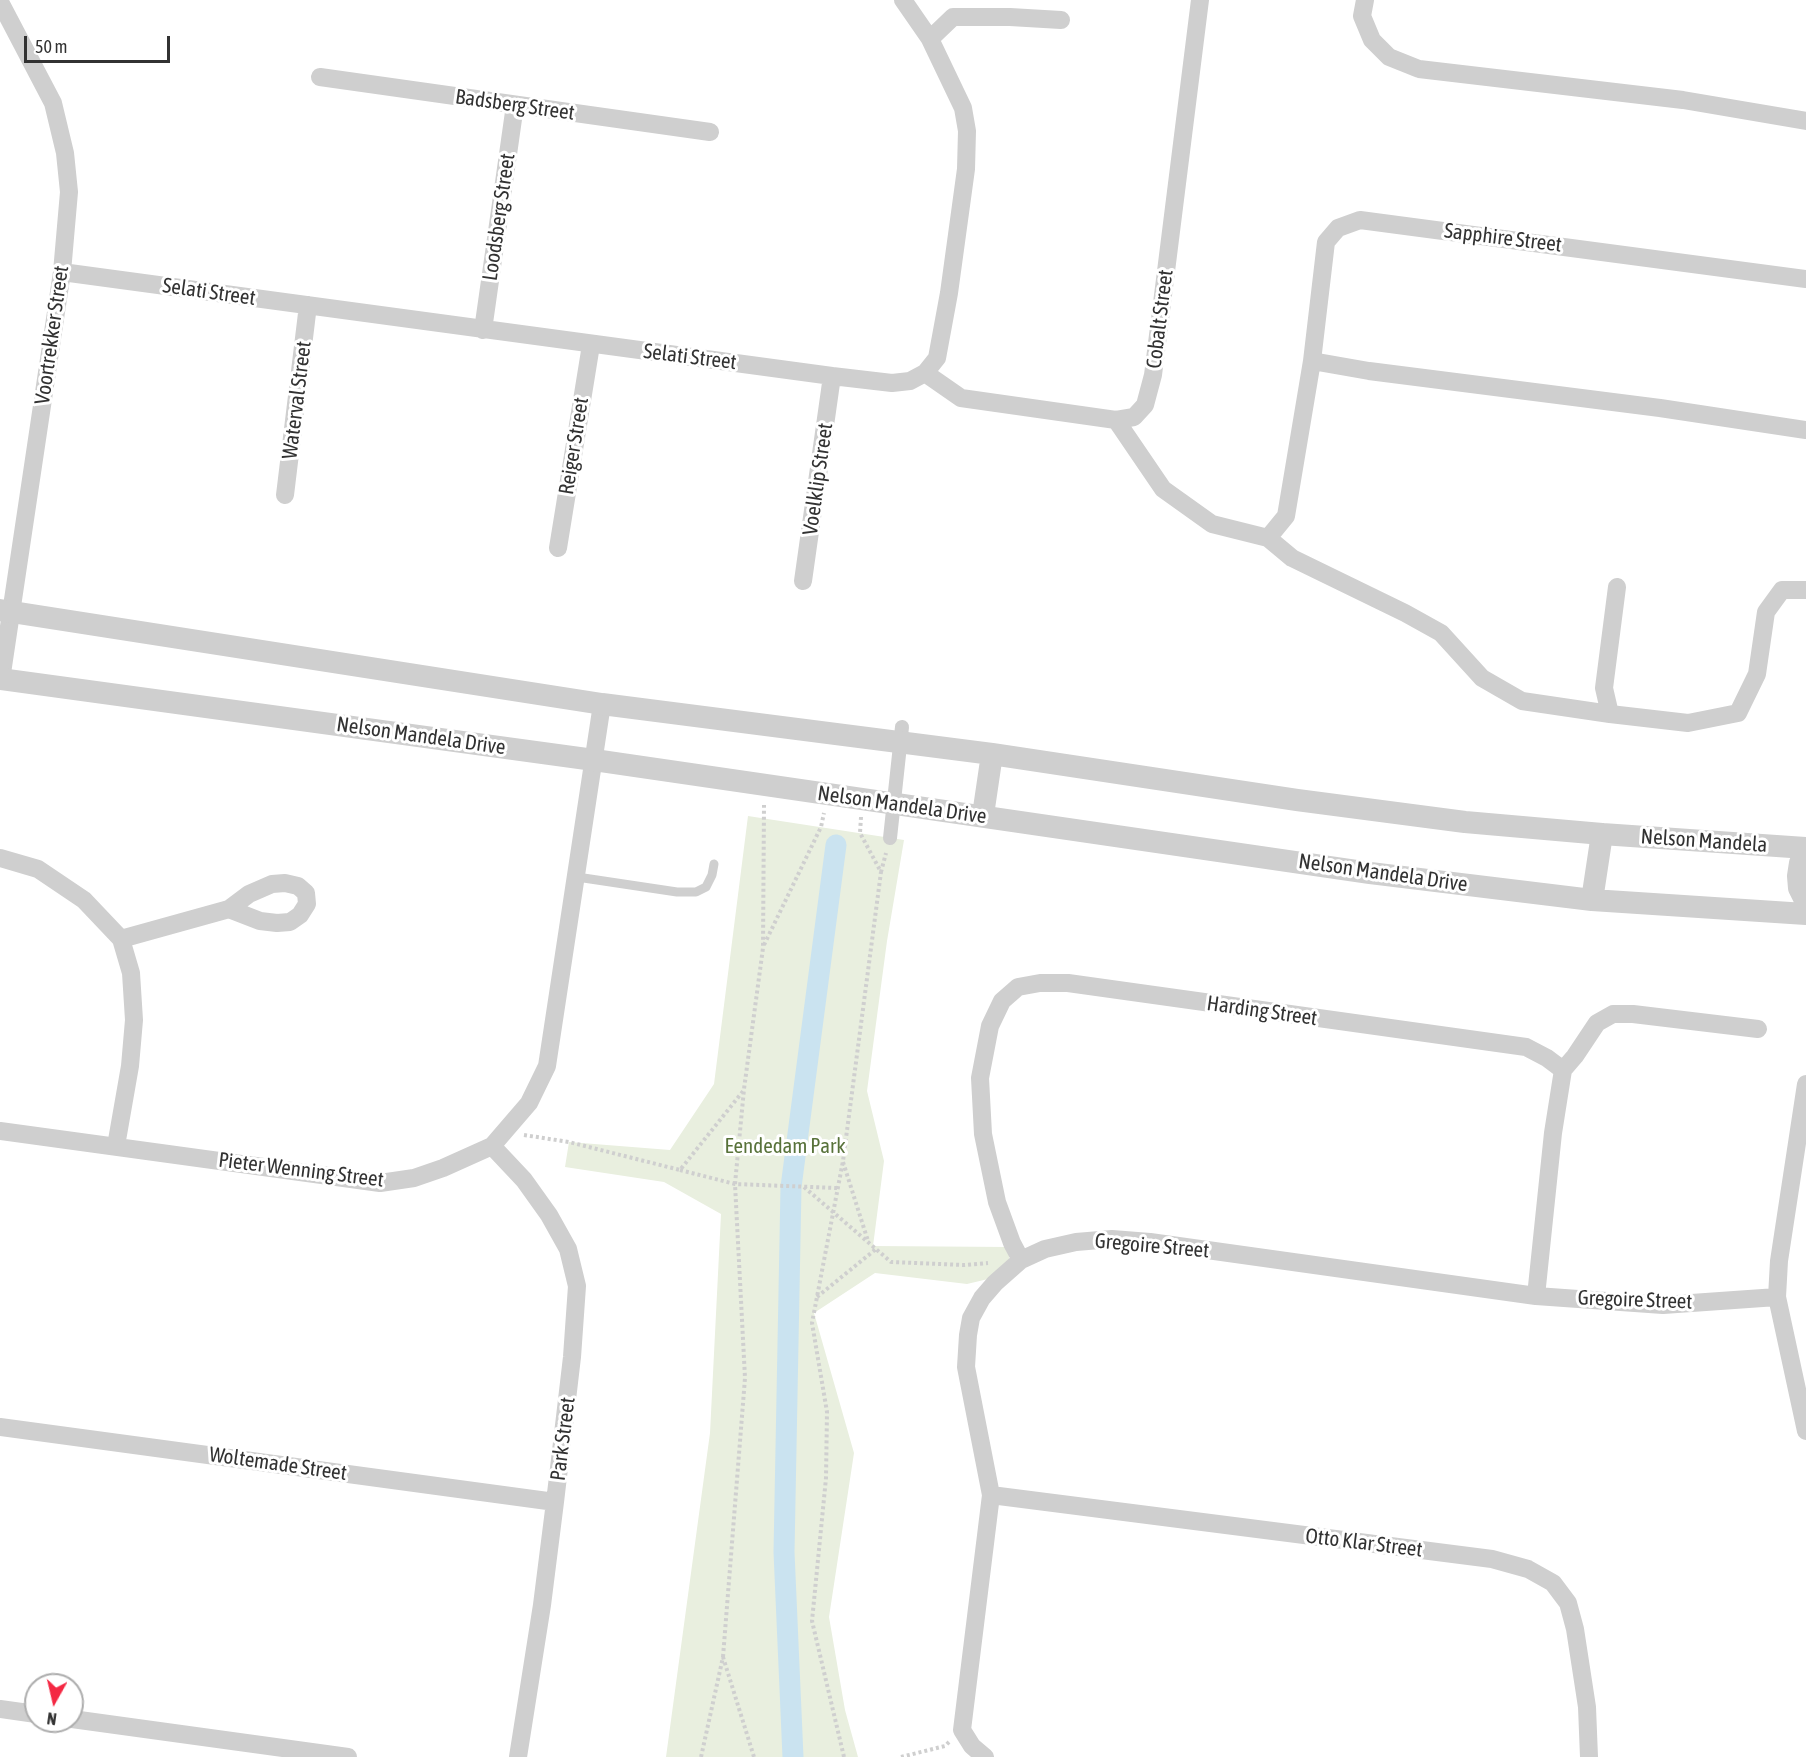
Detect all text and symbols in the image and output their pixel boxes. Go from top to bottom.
scale bar [27,24,172,62]
text: 50 m [35,36,67,57]
street label: Badsberg Street [454,84,576,126]
street label: Loodsberg Street [478,152,520,282]
street label: Sapphire Street [1443,218,1563,258]
street label: Voortrekker Street [30,264,74,406]
street label: Cobalt Street [1141,268,1179,370]
street label: Selati Street [161,273,257,311]
street label: Selati Street [642,339,738,375]
street label: Waterval Street [277,340,317,460]
street label: Reiger Street [554,396,594,496]
street label: Voelklip Street [798,421,838,537]
street label: Nelson Mandela Drive [335,712,507,760]
street label: Nelson Mandela Drive [816,781,988,829]
street label: Nelson Mandela [1640,824,1768,858]
street label: Nelson Mandela Drive [1297,849,1469,897]
street label: Harding Street [1205,991,1319,1031]
park label: Eendedam Park [725,1133,845,1159]
street label: Pieter Wenning Street [217,1147,385,1193]
street label: Gregoire Street [1094,1228,1210,1264]
street label: Gregoire Street [1577,1285,1693,1315]
street label: Park Street [545,1396,581,1482]
street label: Woltemade Street [208,1442,348,1486]
street label: Otto Klar Street [1304,1523,1424,1563]
north arrow [24,1673,84,1733]
text: N [46,1709,58,1728]

